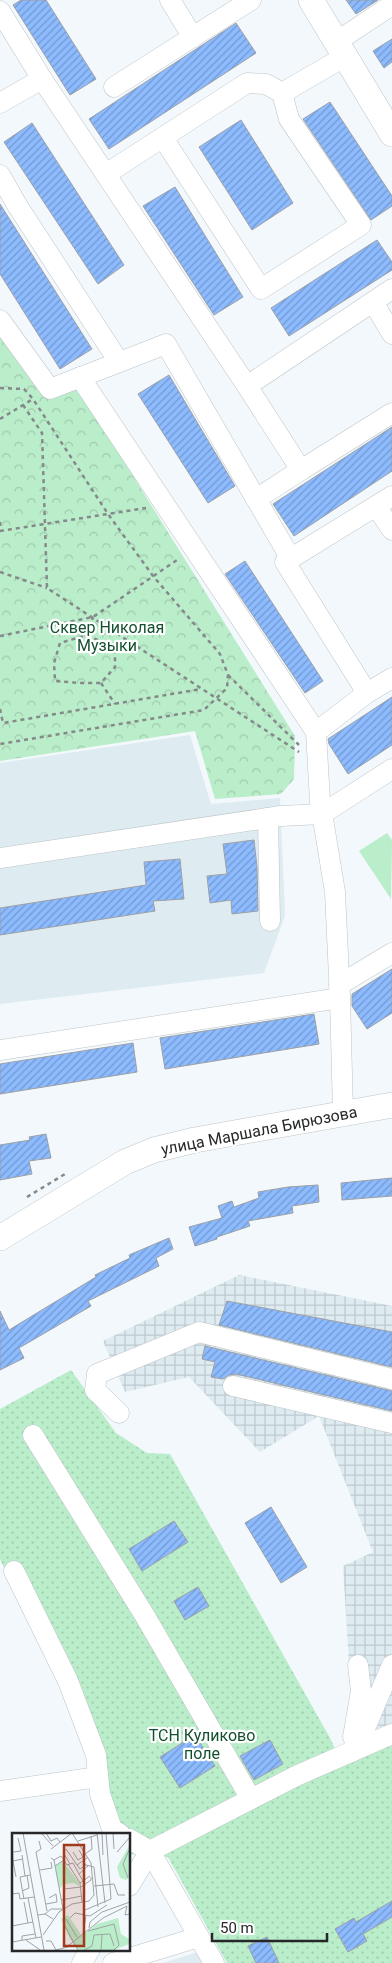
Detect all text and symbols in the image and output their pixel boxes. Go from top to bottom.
park label: Сквер Николая Музыки [50,618,164,655]
street label: улица Маршала Бирюзова [159,1102,359,1159]
park label: ТСН Куликово поле [149,1726,255,1763]
inset map [12,1833,130,1950]
scale bar [212,1910,327,1942]
text: 50 m [220,1919,254,1937]

